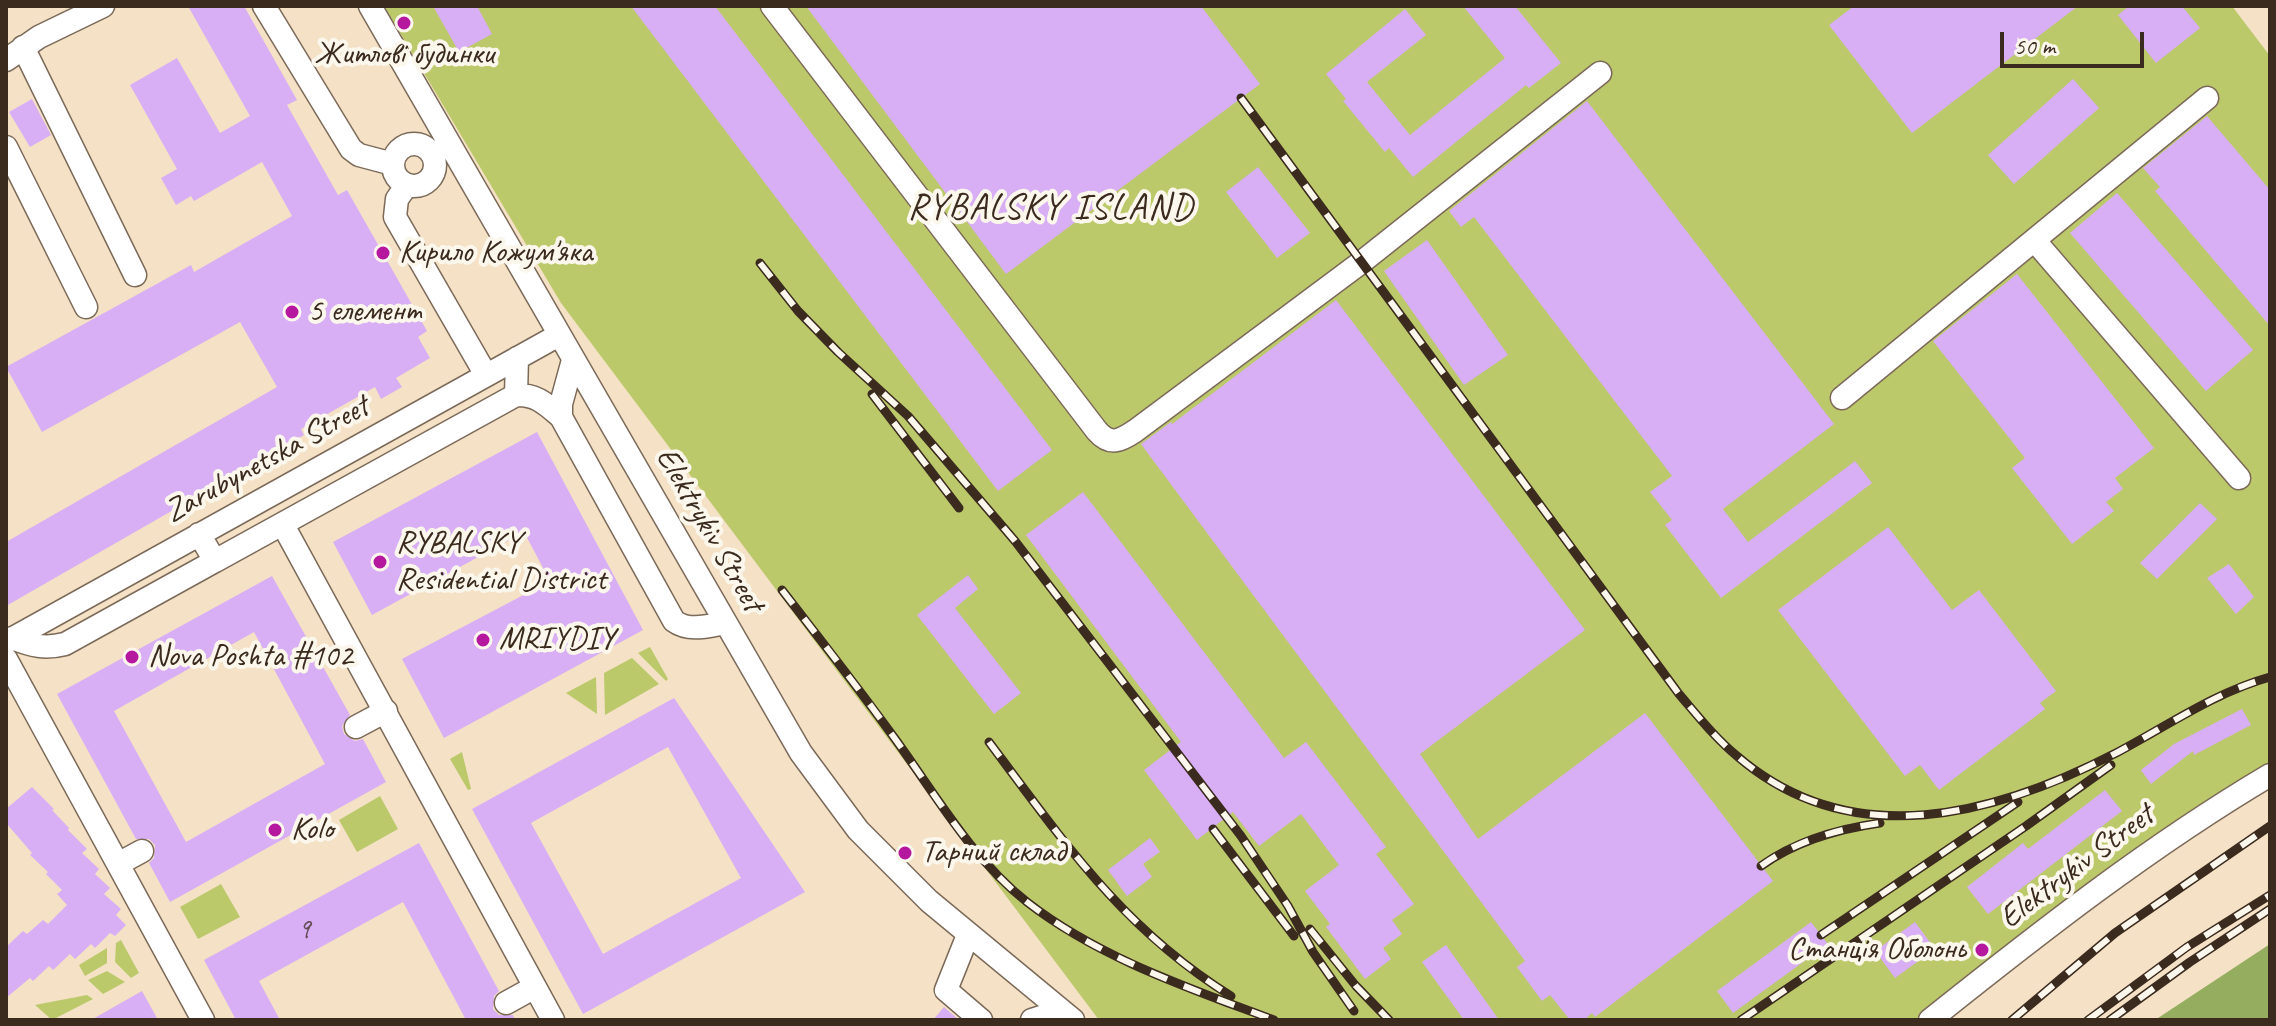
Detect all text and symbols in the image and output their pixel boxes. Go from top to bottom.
marker: Житлові будинки [395,14,413,32]
scale bar [2004,16,2148,66]
text: 50 m [2014,31,2055,61]
place label: Житлові будинки [314,36,494,74]
district label: RYBALSKY ISLAND [909,187,1193,231]
place label: Кирило Кожум'яка [399,234,592,272]
marker: Кирило Кожум'яка [374,244,392,262]
place label: 5 елемент [308,293,421,331]
marker: 5 елемент [283,303,301,321]
street label: Zarubynetska Street [158,388,376,532]
street label: Elektrykiv Street [647,441,771,619]
place label: RYBALSKY Residential District [396,525,606,600]
marker: RYBALSKY Residential District [371,553,389,571]
place label: MRIYDIY [499,621,615,659]
marker: MRIYDIY [474,631,492,649]
place label: Nova Poshta #102 [148,638,353,676]
marker: Nova Poshta #102 [123,648,141,666]
street label: Elektrykiv Street [1992,797,2162,937]
place label: Kolo [291,811,333,849]
marker: Kolo [266,821,284,839]
place label: Тарний склад [921,834,1066,872]
marker: Тарний склад [896,844,914,862]
house number: 9 [298,914,310,948]
place label: Cтанція Оболонь [1788,931,1966,969]
marker: Cтанція Оболонь [1973,941,1991,959]

